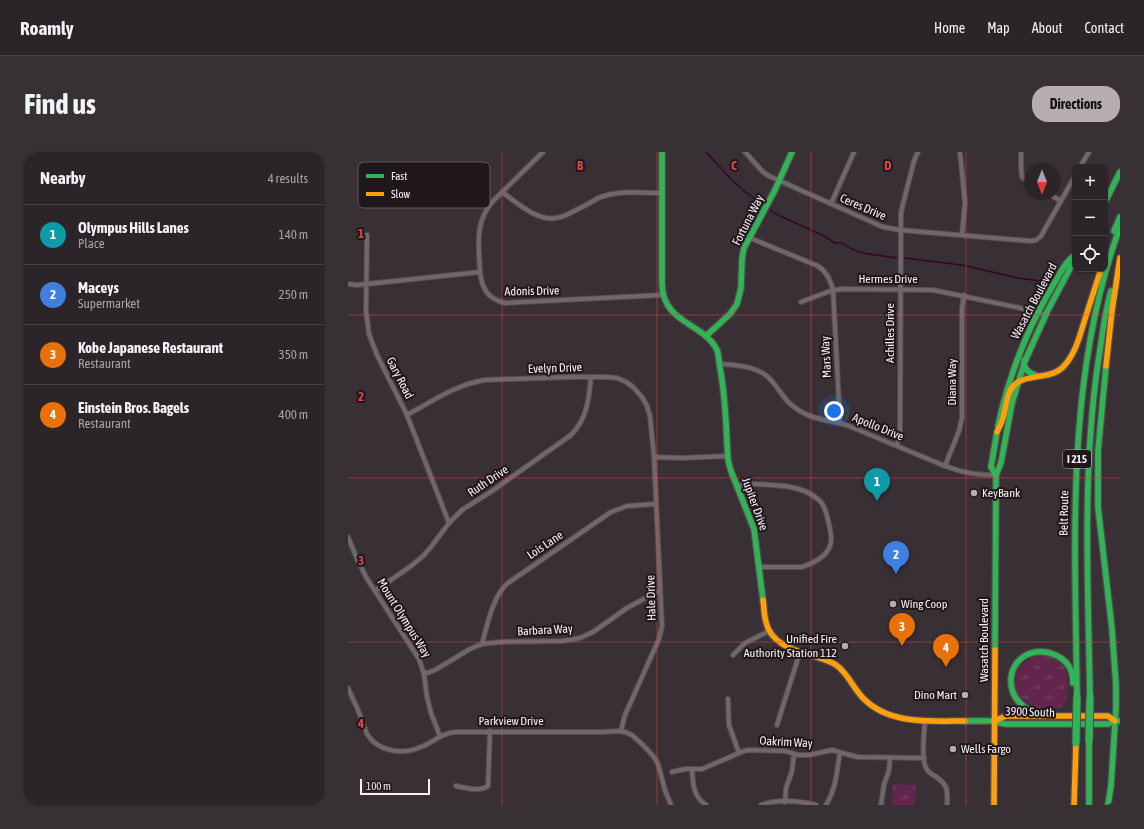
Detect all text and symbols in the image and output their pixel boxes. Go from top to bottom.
text: Roamly [20,17,74,39]
text: Home [934,20,965,36]
text: Map [987,20,1010,36]
text: About [1032,20,1063,36]
text: Contact [1085,20,1124,36]
button: Directions [1032,86,1120,122]
text: Find us [24,88,96,120]
text: B [577,158,584,173]
text: C [731,158,737,173]
text: D [884,158,892,173]
legend [358,162,490,208]
north arrow [1024,164,1060,200]
map controls [1072,164,1108,272]
button: + [1072,164,1108,200]
text: Nearby [40,168,86,188]
text: Fast [391,170,407,182]
text: 4 results [268,171,308,186]
text: Slow [391,188,410,200]
street label: Ceres Drive [838,191,888,223]
street label: Fortuna Way [729,192,767,248]
button: − [1072,200,1108,236]
text: Olympus Hills Lanes [78,219,189,236]
text: 1 [358,226,364,241]
text: 1 [50,227,56,242]
text: 140 m [279,227,308,242]
text: Place [78,236,105,251]
button: locate [1072,236,1108,272]
street label: Wasatch Boulevard [1008,261,1060,341]
street label: Hermes Drive [858,272,918,286]
text: Maceys [78,279,119,296]
street label: Adonis Drive [504,284,560,298]
text: 2 [50,287,56,302]
text: 250 m [279,287,308,302]
text: Supermarket [78,296,140,311]
street label: Achilles Drive [883,303,897,363]
street label: Mars Way [818,336,834,378]
text: Kobe Japanese Restaurant [78,339,223,356]
text: 3 [50,347,56,362]
text: 350 m [279,347,308,362]
street label: Gary Road [384,355,416,401]
text: Restaurant [78,356,131,371]
street label: Diana Way [945,358,959,405]
street label: Evelyn Drive [528,360,582,376]
text: 2 [358,389,364,404]
text: Einstein Bros. Bagels [78,399,189,416]
your location [824,401,844,421]
text: 4 [50,407,56,422]
text: 400 m [279,407,308,422]
street label: Apollo Drive [850,410,906,444]
text: Restaurant [78,416,131,431]
road number: I 215 [1063,450,1091,468]
street label: Ruth Drive [465,462,511,500]
pin: 1 [864,468,890,501]
street label: Jupiter Drive [739,476,771,532]
place label: KeyBank [982,486,1021,500]
marker: KeyBank [969,488,979,498]
street label: Belt Route [1057,490,1071,536]
street label: Lois Lane [524,528,566,562]
pin: 2 [883,541,909,574]
text: 3 [358,553,364,568]
street label: Hale Drive [643,575,659,621]
street label: Mount Olympus Way [374,576,434,660]
place label: Wing Coop [901,597,948,611]
street label: Wasatch Boulevard [977,598,991,682]
marker: Wing Coop [888,599,898,609]
pin: 3 [889,613,915,646]
street label: Barbara Way [517,622,573,638]
place label: Unified Fire Authority Station 112 [744,632,837,660]
pin: 4 [933,634,959,667]
marker: Unified Fire Authority Station 112 [840,641,850,651]
place label: Dino Mart [914,688,958,702]
marker: Dino Mart [960,690,970,700]
street label: 3900 South [1005,704,1055,720]
street label: Parkview Drive [478,714,544,728]
text: 4 [357,716,364,731]
street label: Oakrim Way [759,734,813,750]
place label: Wells Fargo [961,742,1011,756]
marker: Wells Fargo [948,744,958,754]
scale bar [360,777,430,796]
text: 100 m [366,780,391,792]

